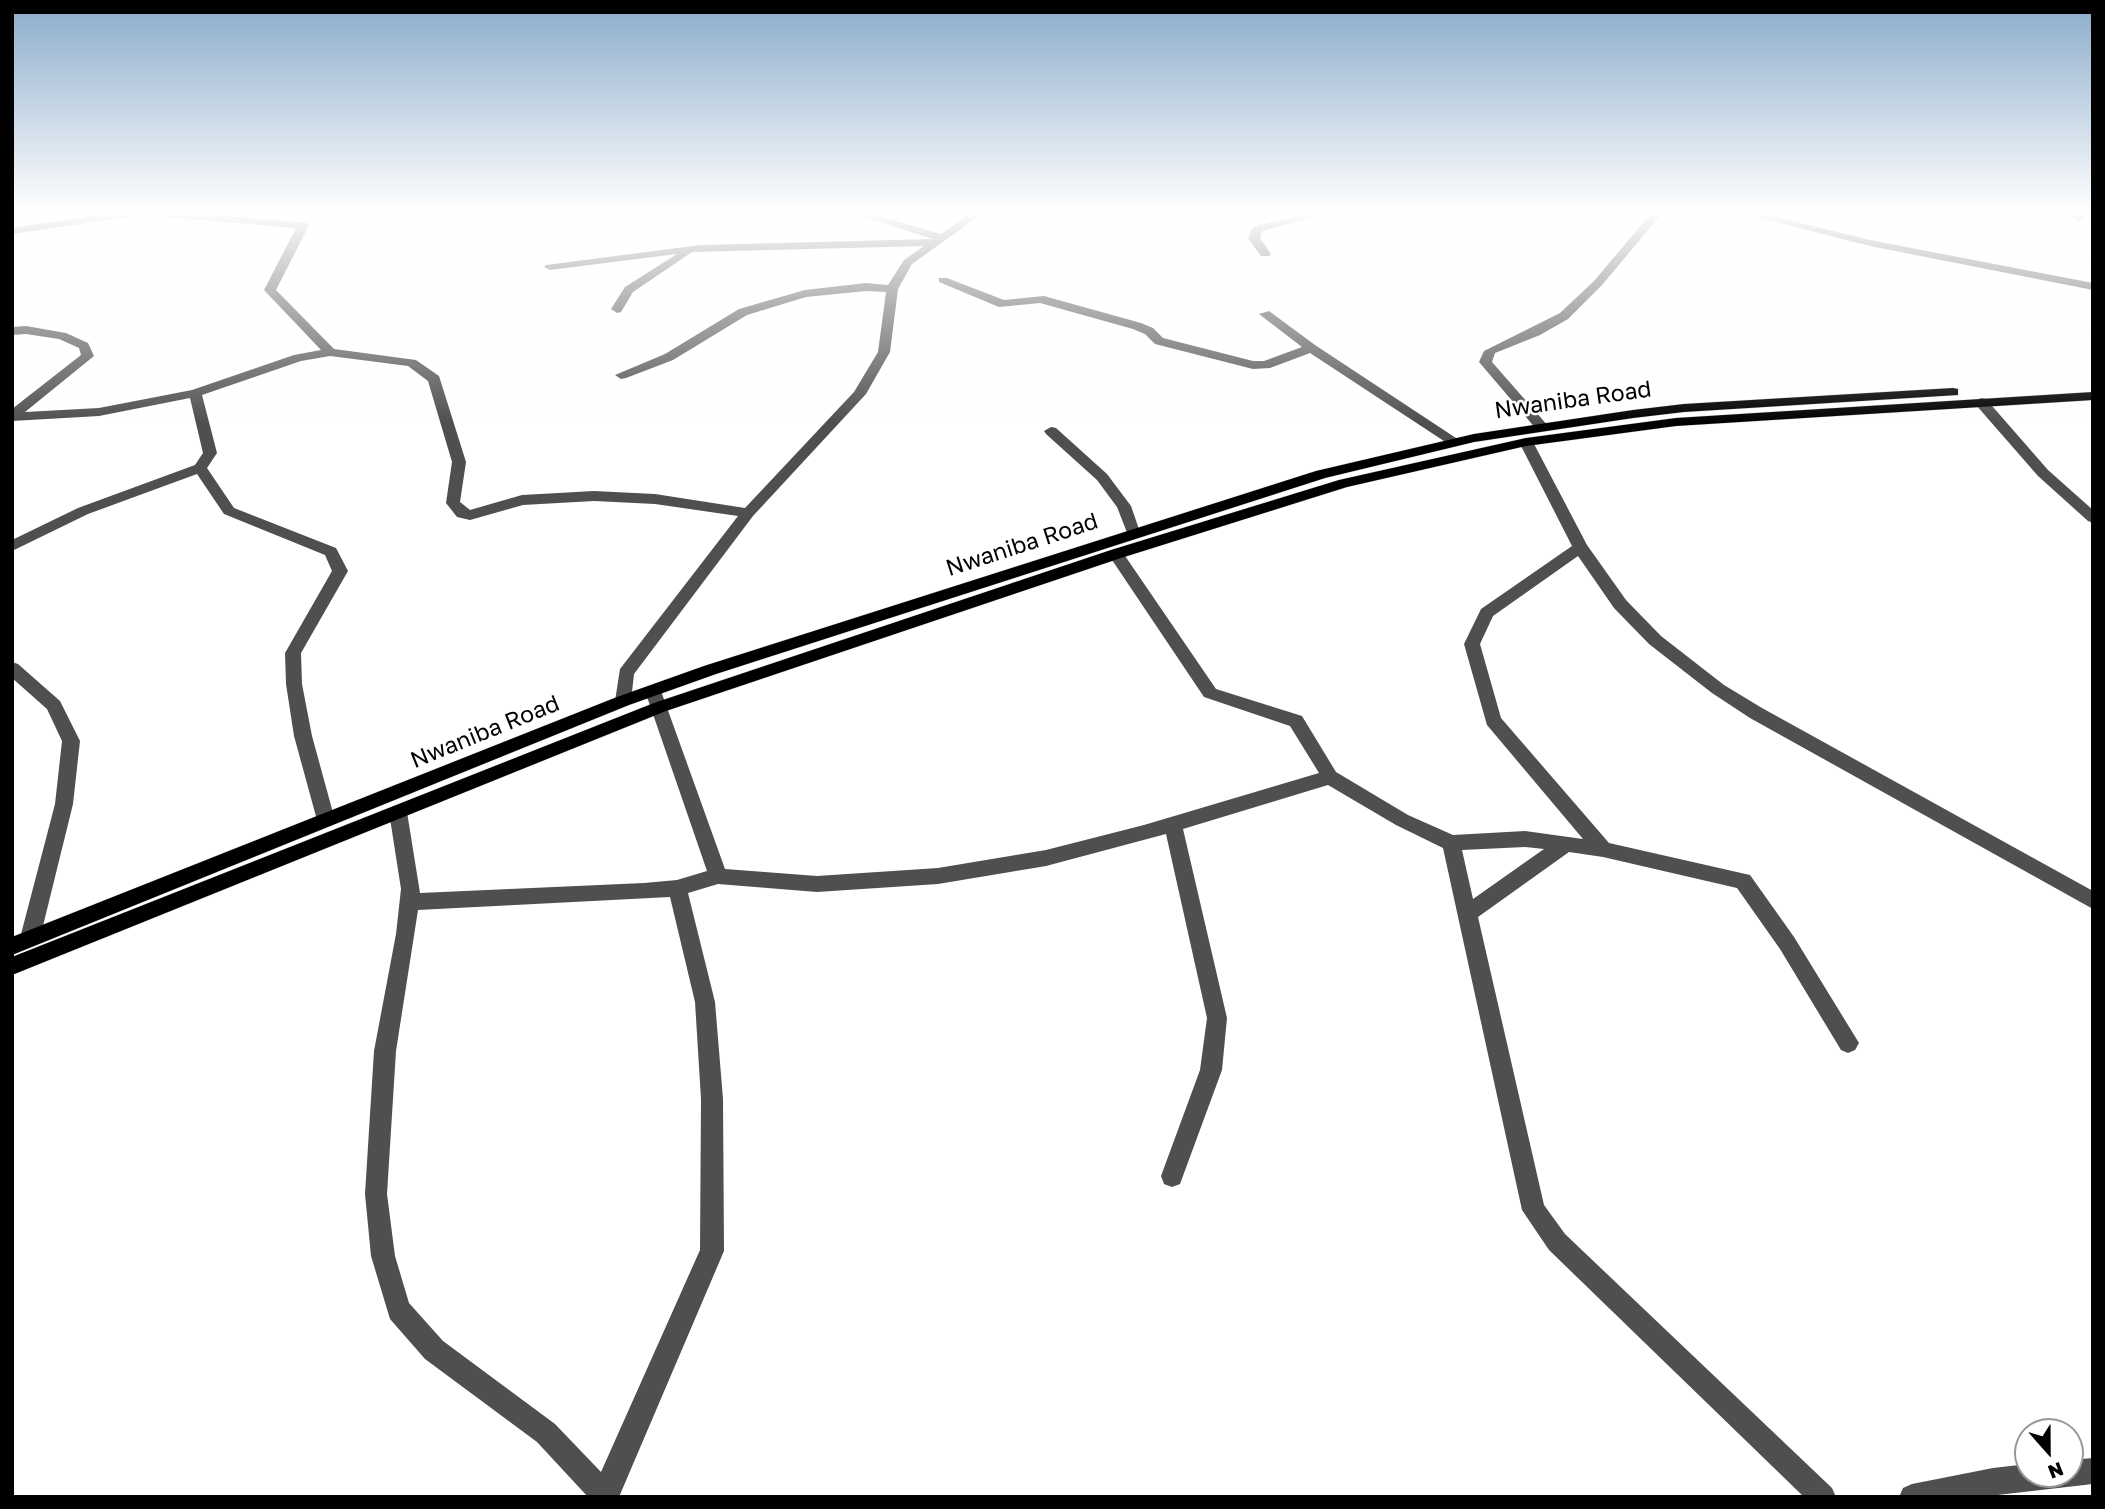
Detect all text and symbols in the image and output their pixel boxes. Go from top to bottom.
street label: Nwaniba Road [1493,375,1653,425]
street label: Nwaniba Road [943,507,1101,583]
street label: Nwaniba Road [406,690,564,774]
north arrow [2014,1418,2084,1488]
text: N [2045,1458,2067,1485]

